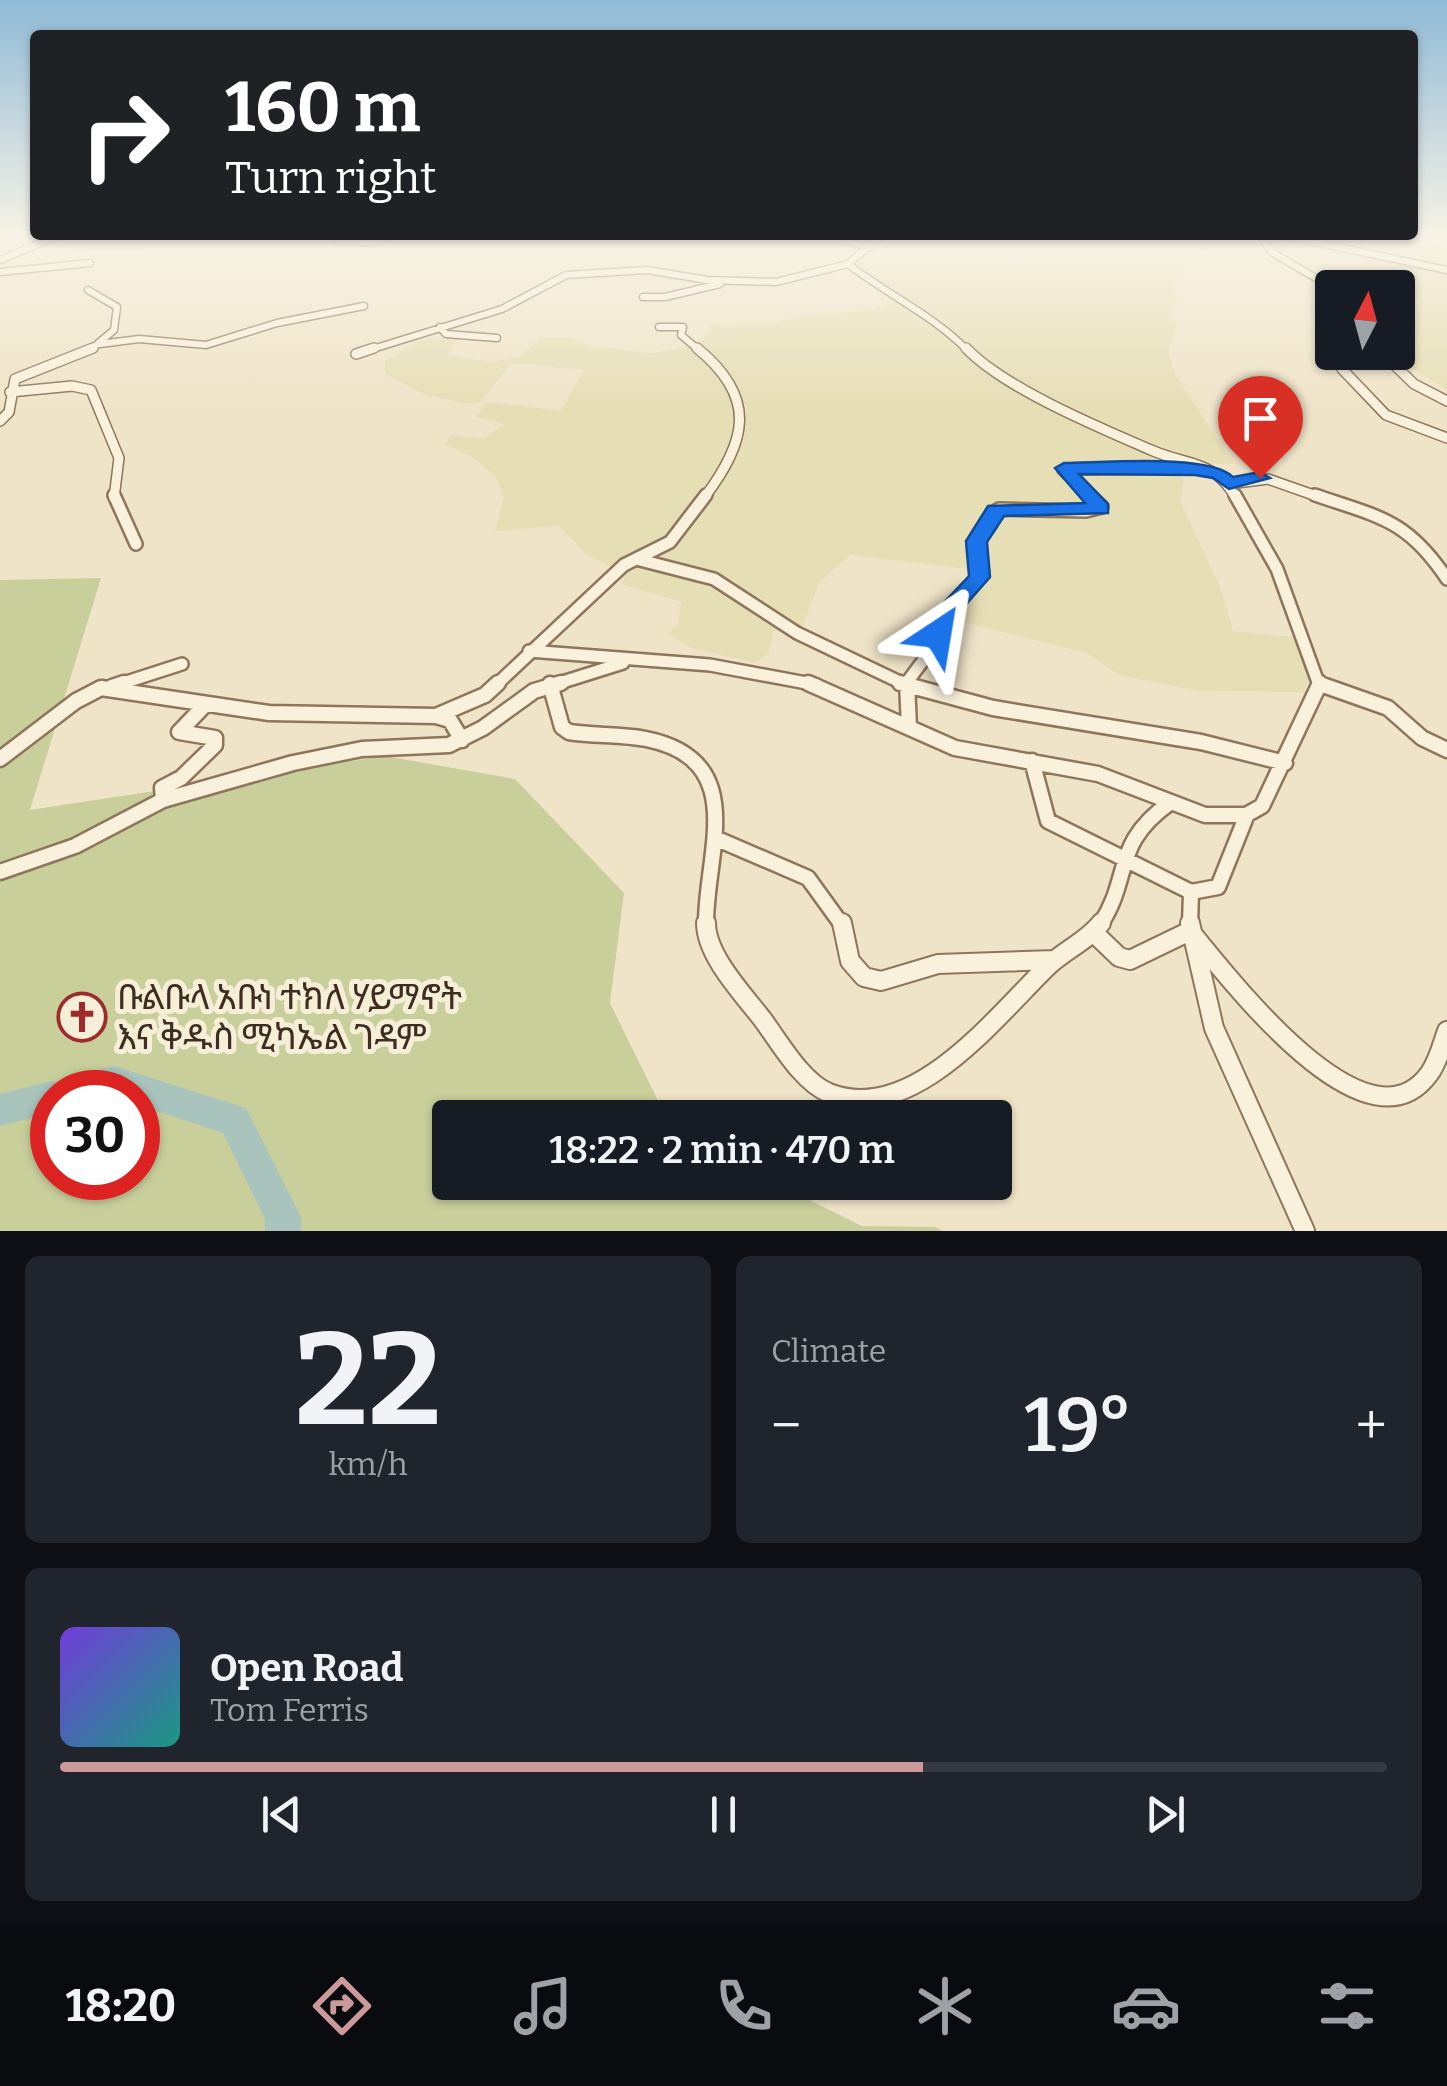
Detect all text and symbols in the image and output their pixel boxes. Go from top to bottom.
text: 160 m [225,66,420,150]
icon: right [60,70,190,200]
text: Turn right [225,151,437,205]
north arrow [1315,270,1415,370]
map controls [1315,270,1415,370]
pin [1218,376,1303,479]
icon: arrive [1233,391,1288,446]
position arrow [886,582,990,686]
place label: ቡልቡላ አቡነ ተክለ ሃይማኖት እና ቅዱስ ሚካኤል ገዳም [117,976,462,1058]
church icon: ቡልቡላ አቡነ ተክለ ሃይማኖት እና ቅዱስ ሚካኤል ገዳም [56,991,108,1043]
speed limit sign: 30 [30,1070,160,1200]
text: 18:22 · 2 min · 470 m [549,1127,895,1173]
text: 22 [295,1302,441,1458]
text: Climate [771,1332,886,1370]
text: 19° [1024,1381,1133,1471]
text: − [771,1393,801,1459]
text: + [1356,1393,1387,1459]
text: km/h [328,1445,408,1483]
text: Open Road [210,1645,403,1691]
text: Tom Ferris [210,1691,369,1729]
icon: previous [254,1787,309,1842]
icon: pause [696,1787,751,1842]
icon: next [1138,1787,1193,1842]
icon: directions [307,1971,377,2041]
icon: music [508,1971,578,2041]
icon: phone [709,1971,779,2041]
icon: climate [910,1971,980,2041]
icon: car [1111,1971,1181,2041]
icon: filters [1312,1971,1382,2041]
text: 18:20 [65,1979,176,2033]

